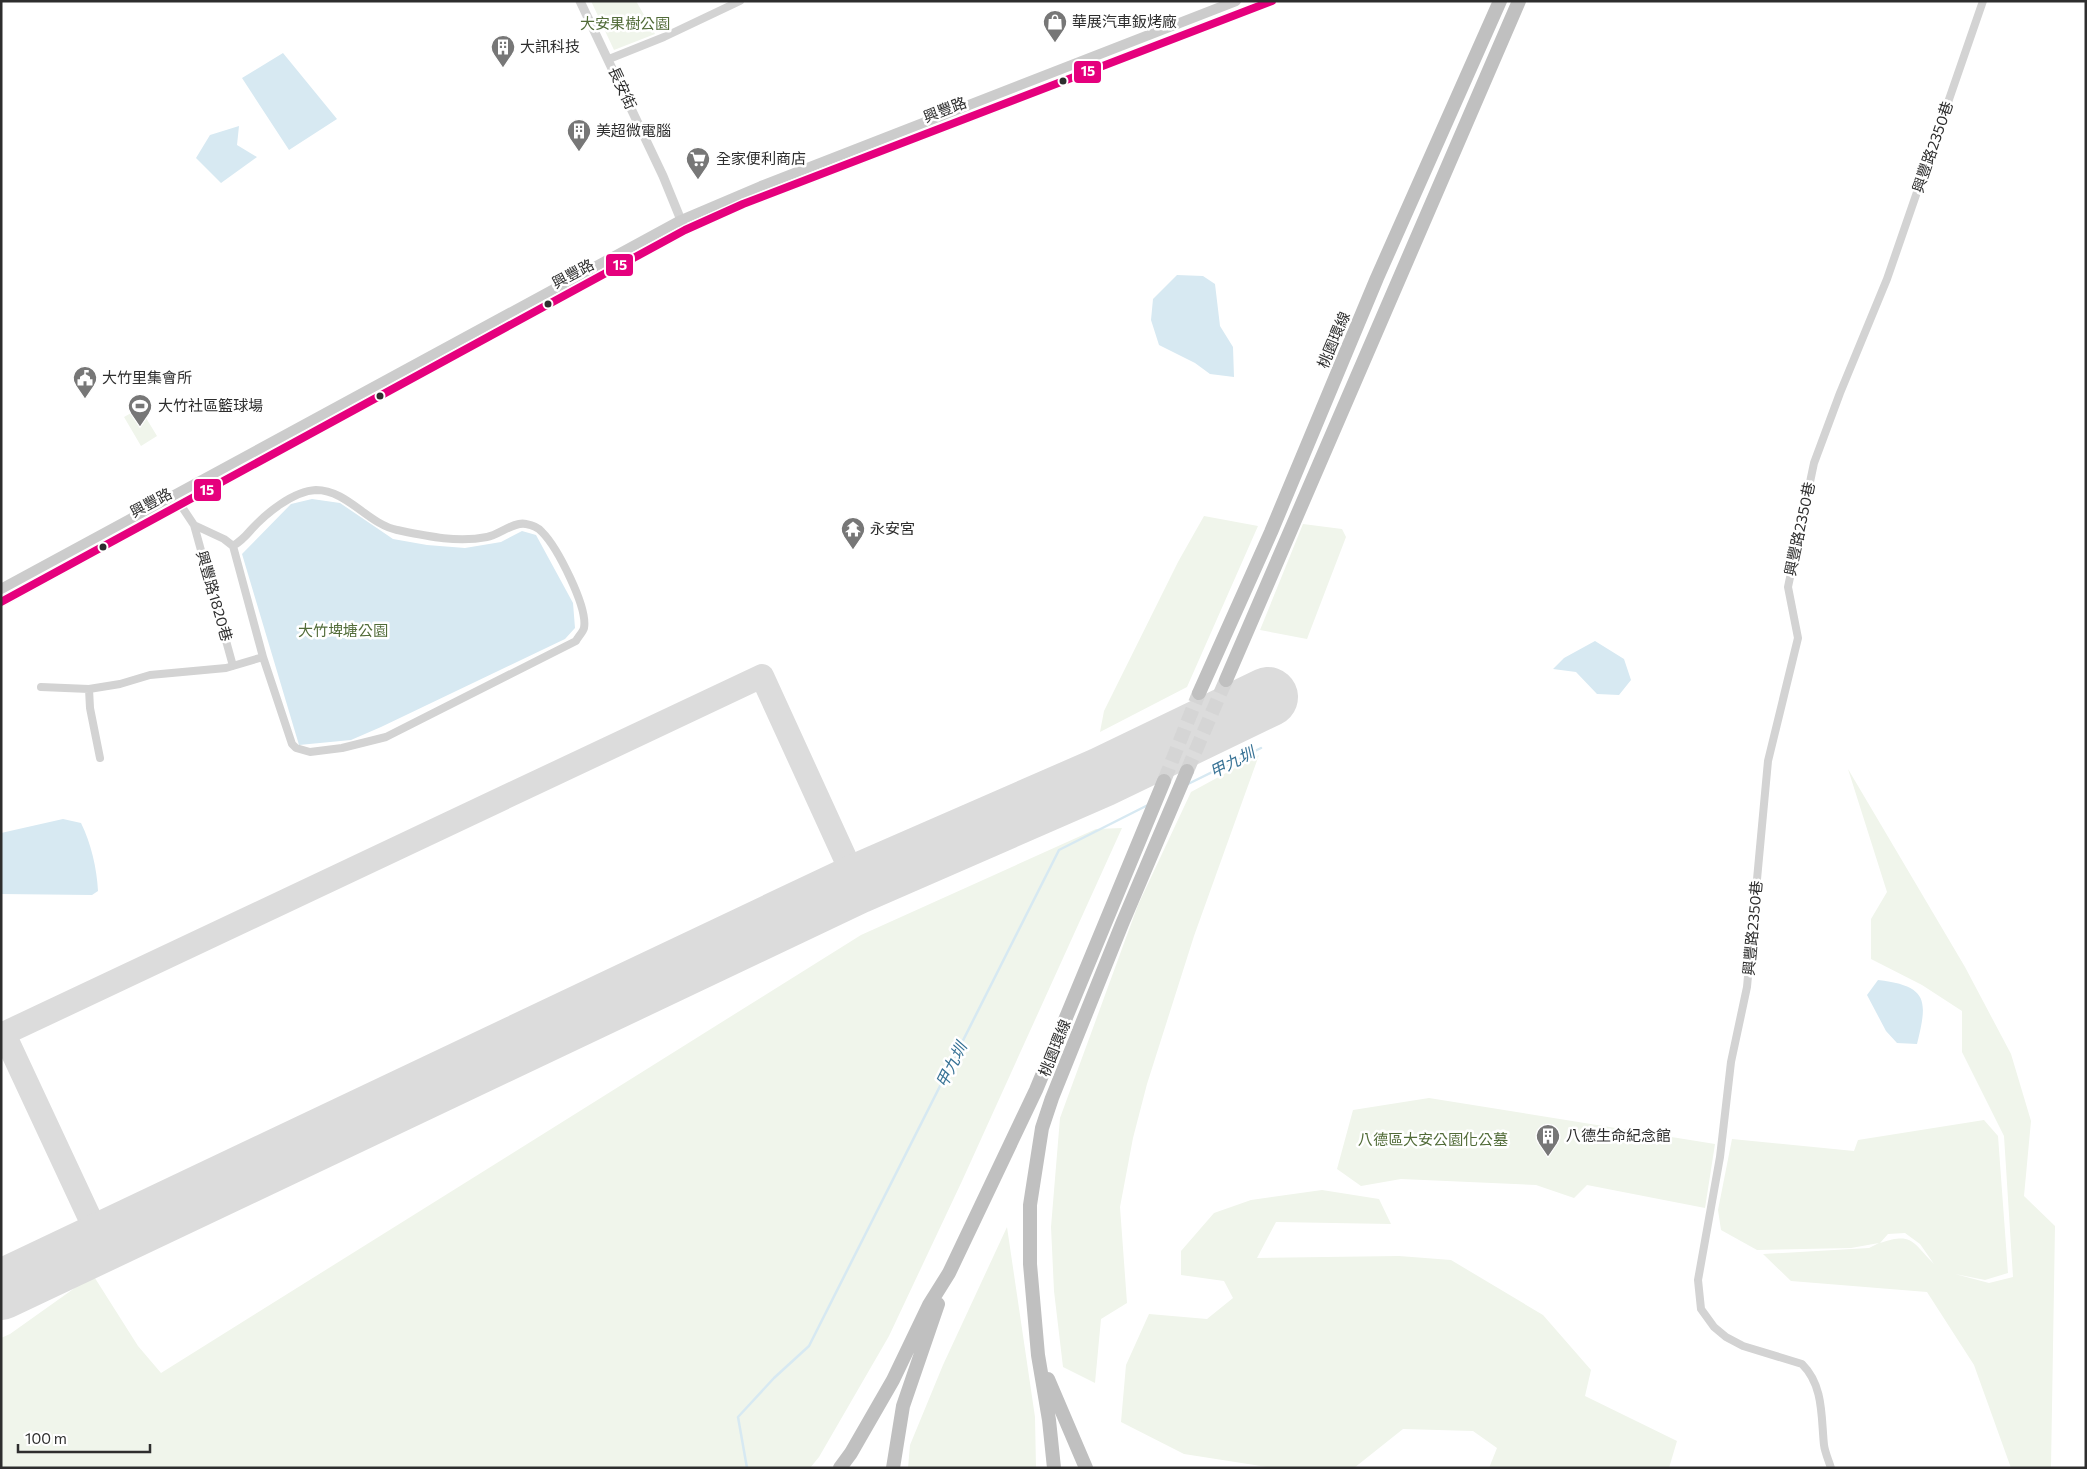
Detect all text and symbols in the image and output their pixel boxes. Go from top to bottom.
shop icon: 華展汽車鈑烤廠 [1042,9,1068,43]
place label: 華展汽車鈑烤廠 [1072,12,1177,30]
park label: 大安果樹公園 [580,14,670,32]
building icon: 大訊科技 [490,34,516,68]
place label: 大訊科技 [520,37,580,55]
line badge: 15 [1073,60,1102,84]
text: 15 [1081,62,1095,79]
street label: 長安街 [605,63,641,112]
unlabelled marker [1058,76,1068,86]
street label: 興豐路 [920,93,969,126]
street label: 興豐路2350巷 [1908,99,1956,195]
building icon: 美超微電腦 [566,118,592,152]
place label: 美超微電腦 [596,121,671,139]
supermarket icon: 全家便利商店 [685,146,711,180]
place label: 全家便利商店 [716,149,806,167]
line badge: 15 [605,253,634,277]
street label: 興豐路 [548,255,597,292]
text: 15 [613,256,627,273]
unlabelled marker [543,299,553,309]
street label: 桃園環線 [1313,308,1353,371]
public building icon: 大竹里集會所 [72,365,98,399]
place label: 大竹里集會所 [102,368,192,386]
unlabelled marker [375,391,385,401]
sports icon: 大竹社區籃球場 [127,393,153,427]
place label: 大竹社區籃球場 [158,396,263,414]
line badge: 15 [193,478,222,502]
street label: 興豐路2350巷 [1780,480,1818,577]
text: 15 [200,481,214,498]
street label: 興豐路 [126,484,175,521]
temple icon: 永安宮 [840,516,866,550]
place label: 永安宮 [870,519,915,537]
unlabelled marker [98,542,108,552]
street label: 興豐路1820巷 [193,548,237,643]
park label: 大竹埤塘公園 [298,621,388,639]
water label: 甲九圳 [1206,741,1259,781]
street label: 興豐路2350巷 [1739,880,1765,976]
street label: 桃園環線 [1034,1016,1074,1079]
water label: 甲九圳 [931,1037,971,1090]
building icon: 八德生命紀念館 [1535,1123,1561,1157]
place label: 八德生命紀念館 [1566,1126,1671,1144]
park label: 八德區大安公園化公墓 [1358,1130,1508,1148]
scale bar [18,1422,150,1454]
text: 100 m [25,1429,67,1447]

